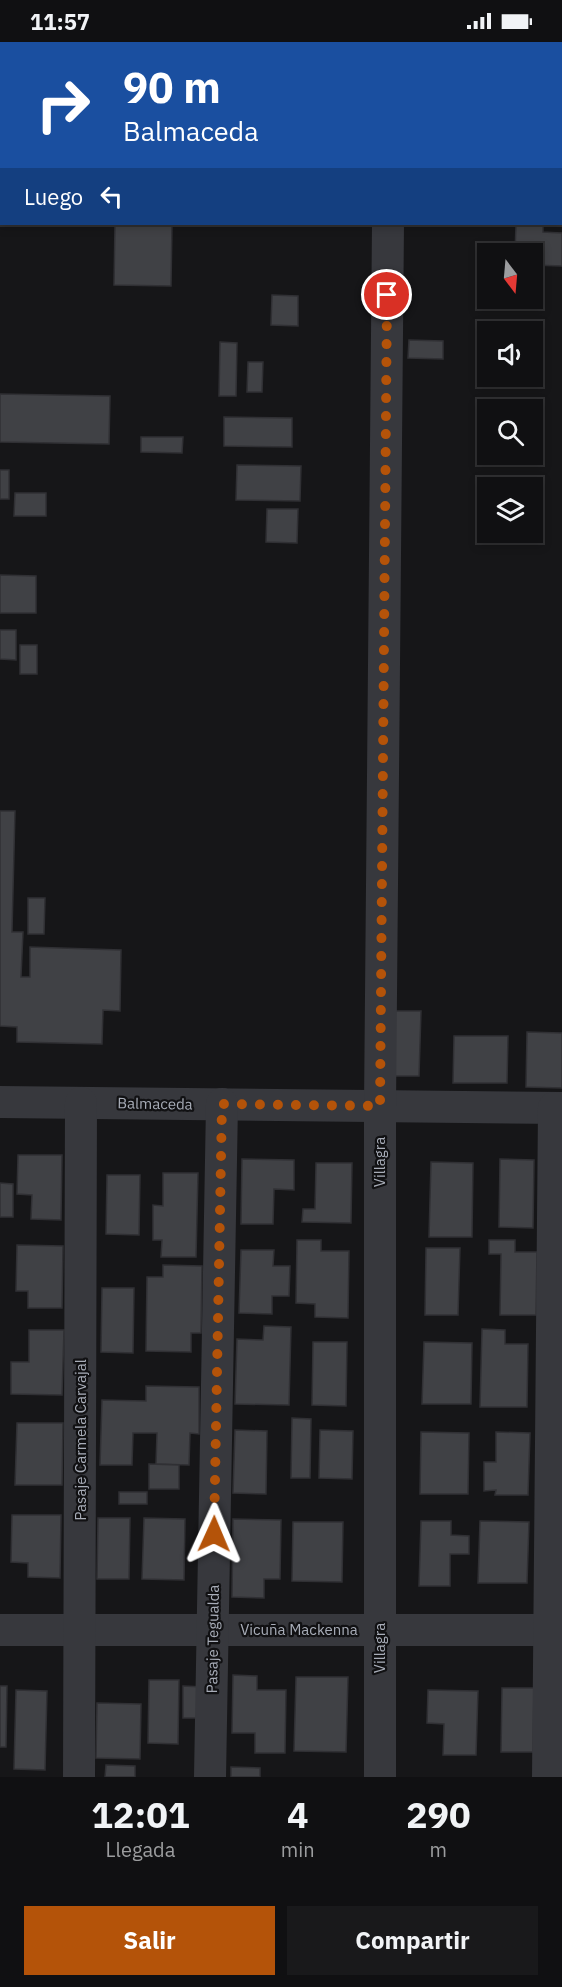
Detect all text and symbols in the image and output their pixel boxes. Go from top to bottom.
text: 11:57 [30,7,90,36]
text: 90 m [123,60,221,115]
icon: right [24,66,102,144]
text: Balmaceda [123,113,259,148]
icon: left [95,180,128,213]
text: Luego [24,182,83,211]
north arrow [477,243,543,309]
map controls [477,243,543,543]
pin [361,269,412,320]
icon: arrive [370,278,403,311]
button: sound [477,321,543,387]
button: search [477,399,543,465]
button: layers [477,477,543,543]
street label: Balmaceda [117,1093,193,1114]
street label: Villagra [370,1137,389,1187]
street label: Pasaje Carmela Carvajal [71,1359,90,1521]
position arrow [182,1502,246,1566]
street label: Pasaje Tegualda [202,1584,223,1694]
street label: Vicuña Mackenna [240,1620,358,1639]
street label: Villagra [370,1623,389,1673]
text: 12:01 [91,1791,190,1838]
text: 4 [287,1791,309,1838]
text: 290 [406,1791,471,1838]
text: Llegada [105,1836,175,1863]
text: min [281,1836,315,1863]
text: m [430,1836,447,1863]
button: Salir [24,1906,275,1975]
button: Compartir [287,1906,538,1975]

